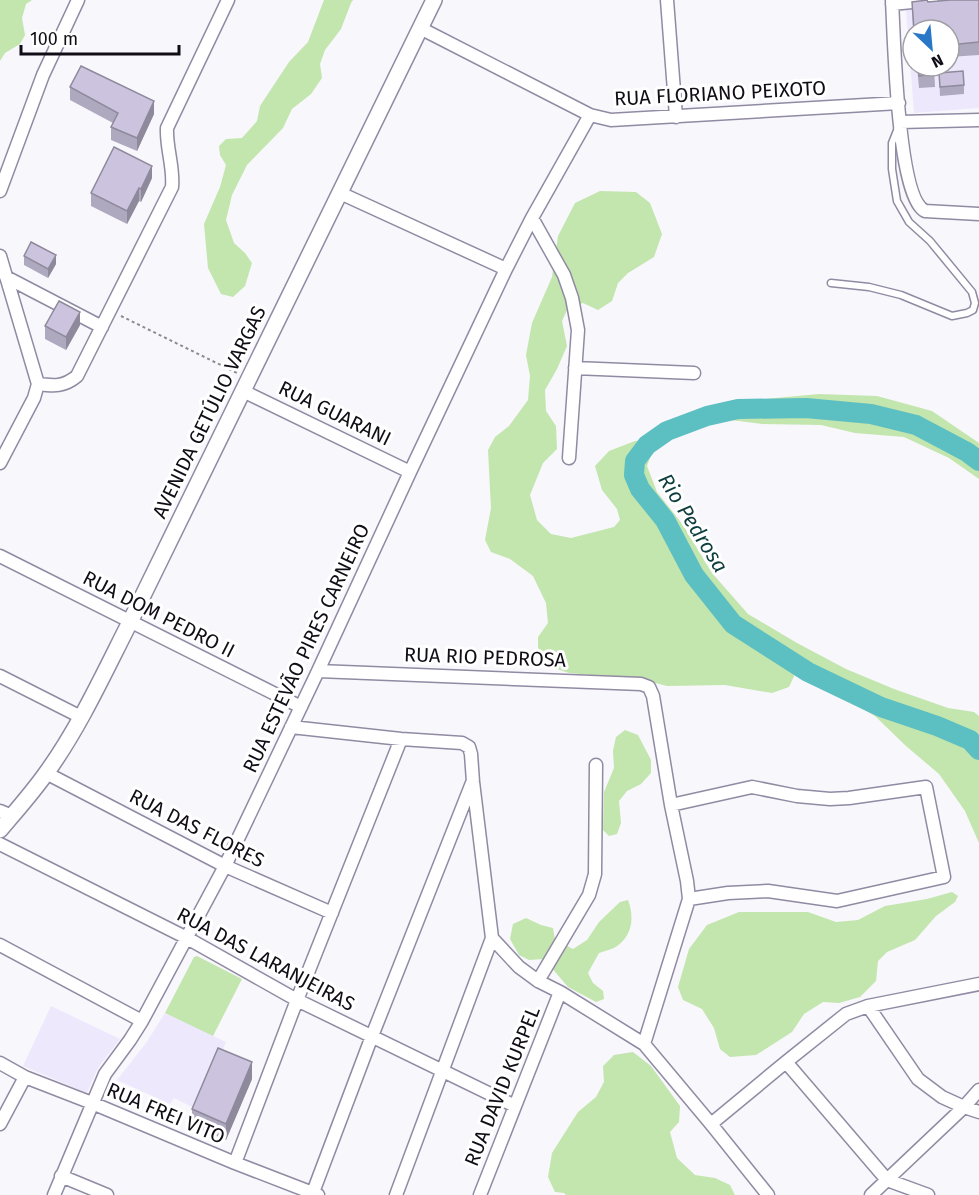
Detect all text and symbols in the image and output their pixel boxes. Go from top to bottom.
scale bar [21,18,178,56]
north arrow [901,18,961,78]
text: 100 m [30,28,78,50]
text: N [928,50,946,72]
street label: RUA FLORIANO PEIXOTO [613,75,827,111]
street label: AVENIDA GETÚLIO VARGAS [147,302,271,522]
street label: RUA GUARANI [275,375,395,451]
water label: Rio Pedrosa [652,469,734,577]
street label: RUA ESTEVÃO PIRES CARNEIRO [238,520,374,776]
street label: RUA DOM PEDRO II [79,565,239,663]
street label: RUA RIO PEDROSA [404,642,567,672]
street label: RUA DAS FLORES [125,784,269,872]
street label: RUA DAS LARANJEIRAS [173,902,359,1016]
street label: RUA DAVID KURPEL [459,1003,545,1169]
street label: RUA FREI VITO [103,1077,229,1149]

